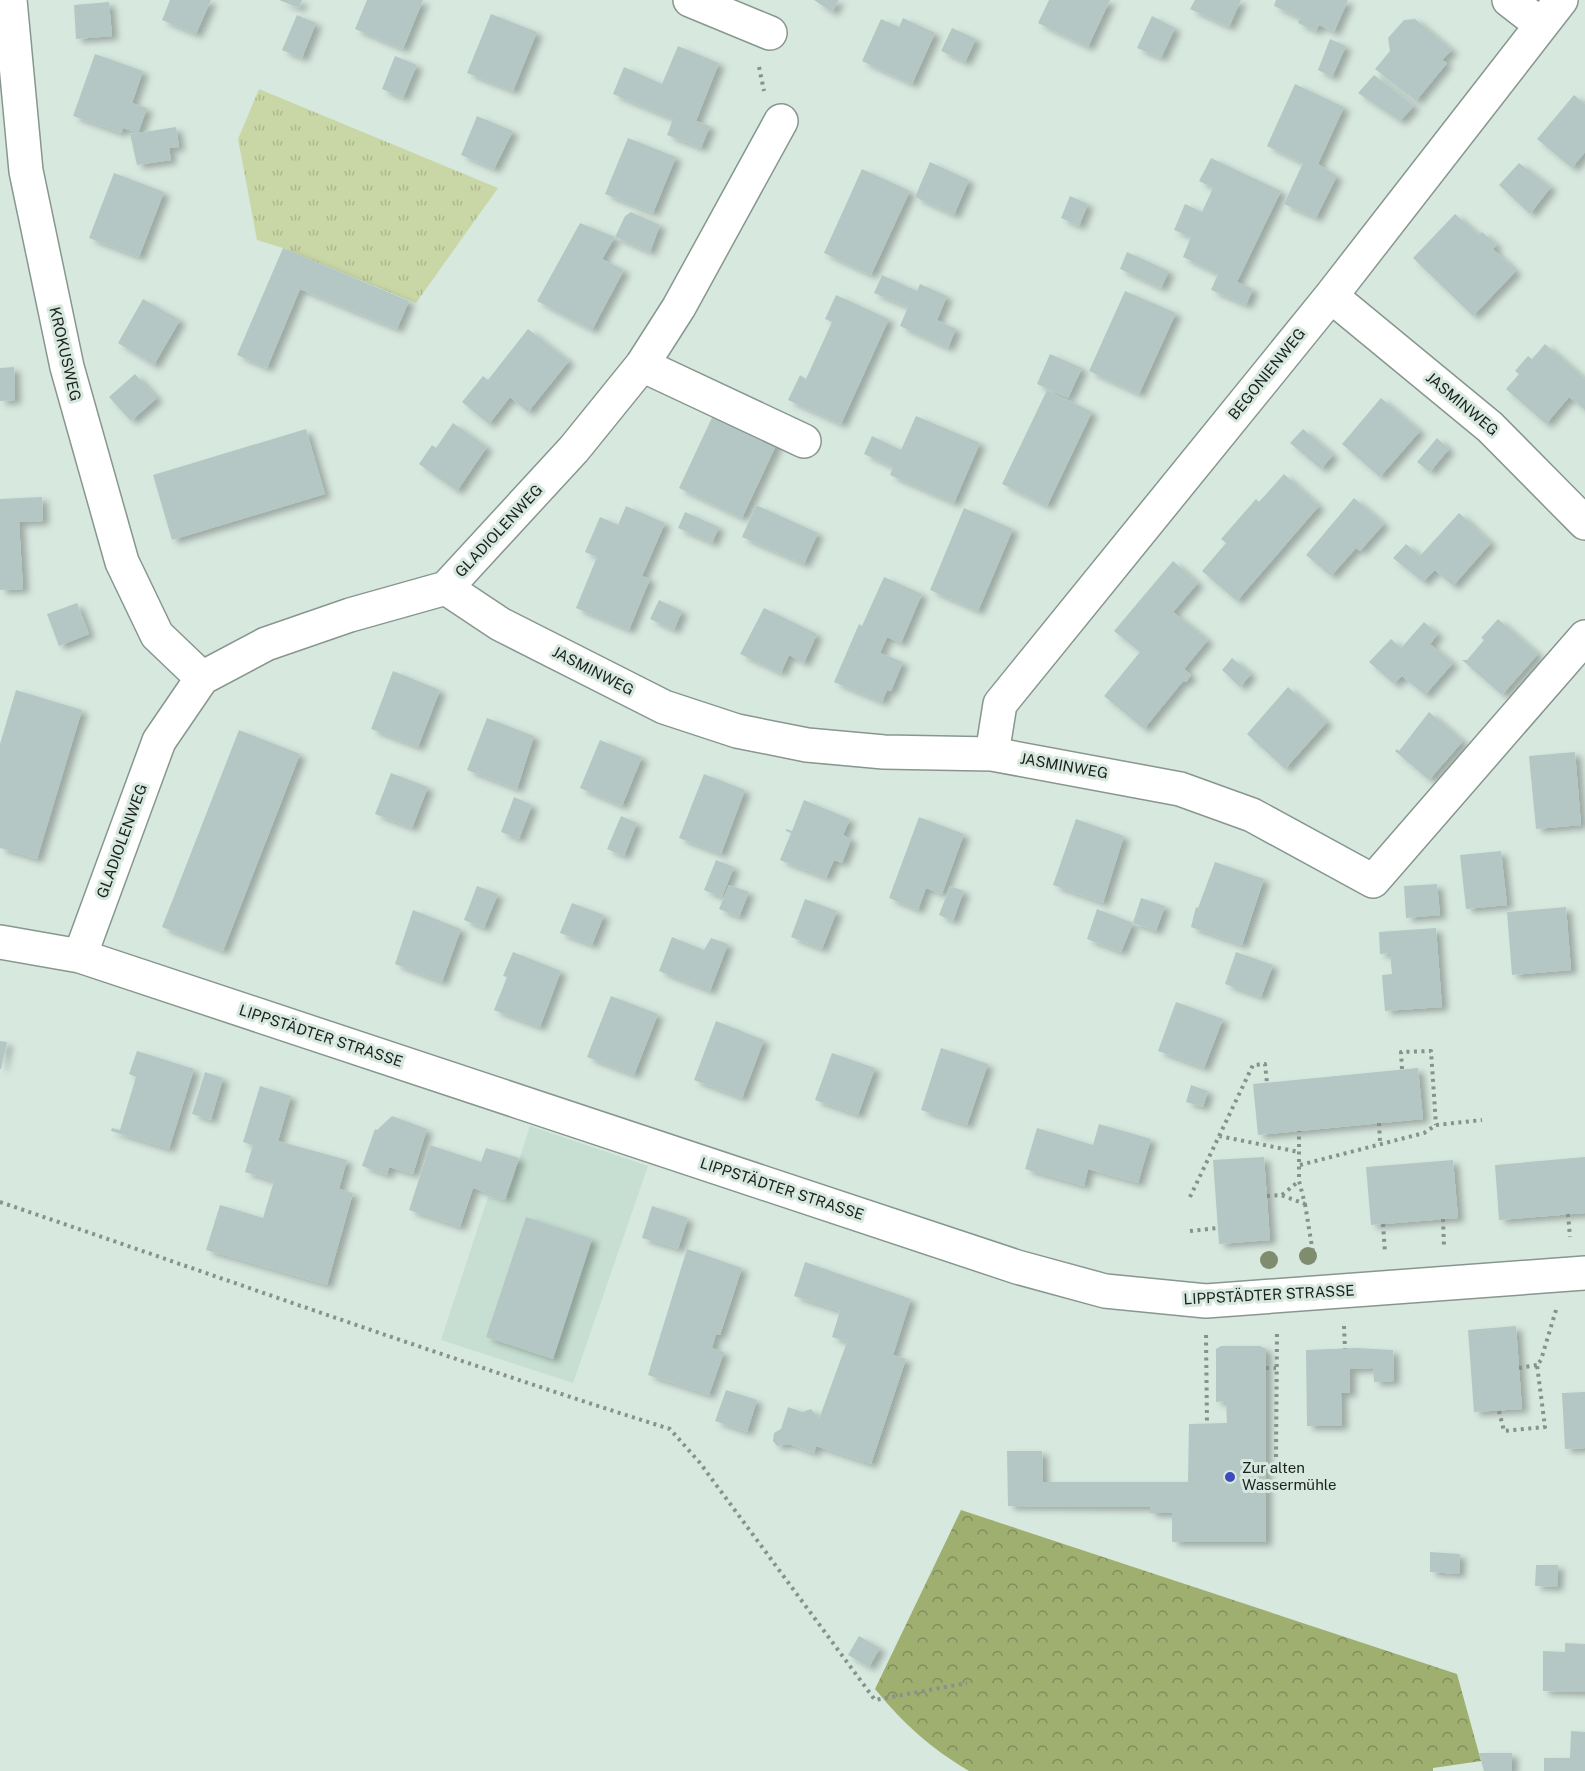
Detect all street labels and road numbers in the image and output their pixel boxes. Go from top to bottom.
street label: KROKUSWEG [46,305,85,403]
street label: BEGONIENWEG [1225,325,1309,423]
street label: JASMINWEG [1423,368,1502,439]
street label: GLADIOLENWEG [451,481,546,580]
street label: JASMINWEG [550,643,637,698]
street label: JASMINWEG [1019,749,1109,782]
street label: GLADIOLENWEG [93,781,150,900]
street label: LIPPSTÄDTER STRASSE [237,1000,405,1070]
street label: LIPPSTÄDTER STRASSE [698,1153,866,1223]
street label: LIPPSTÄDTER STRASSE [1183,1281,1355,1307]

